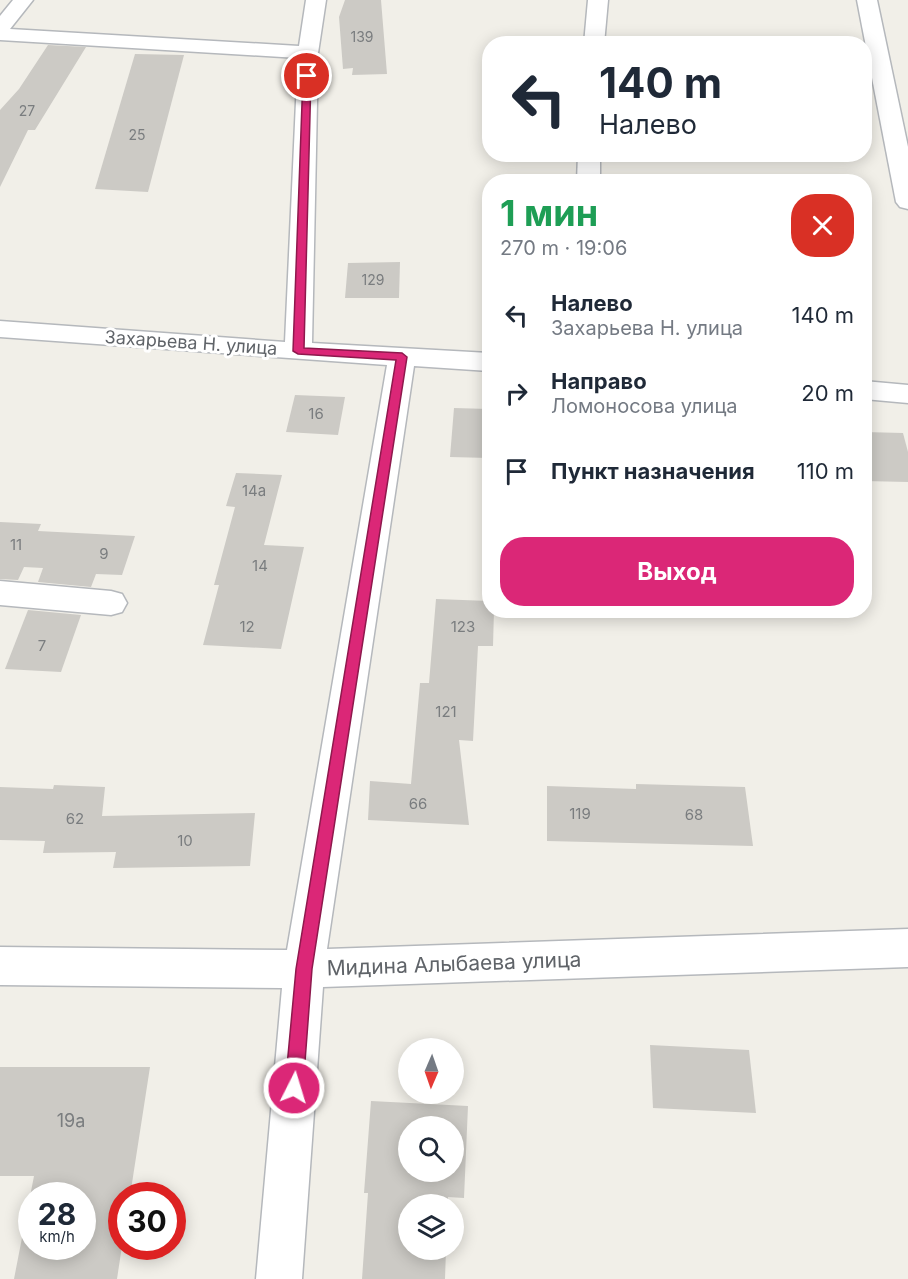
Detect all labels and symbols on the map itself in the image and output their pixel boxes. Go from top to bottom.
house number: 139 [350,28,374,45]
pin [281,50,332,101]
house number: 27 [19,102,35,119]
house number: 25 [128,126,146,143]
house number: 129 [362,271,384,288]
street label: Захарьева Н. улица [104,326,278,359]
house number: 16 [308,404,324,423]
house number: 14а [242,481,266,500]
house number: 11 [10,535,22,554]
house number: 9 [99,544,109,563]
house number: 14 [252,556,268,575]
house number: 12 [239,617,255,636]
house number: 123 [451,617,475,636]
house number: 7 [38,636,46,655]
house number: 121 [435,702,457,721]
house number: 66 [409,794,427,813]
house number: 119 [569,804,591,823]
house number: 68 [685,805,703,824]
house number: 62 [66,809,84,828]
house number: 10 [177,831,193,850]
street label: Мидина Алыбаева улица [326,947,582,980]
north arrow [398,1038,464,1104]
position arrow [262,1056,326,1120]
house number: 19а [57,1110,85,1131]
speed limit sign: 30 [108,1182,186,1260]

